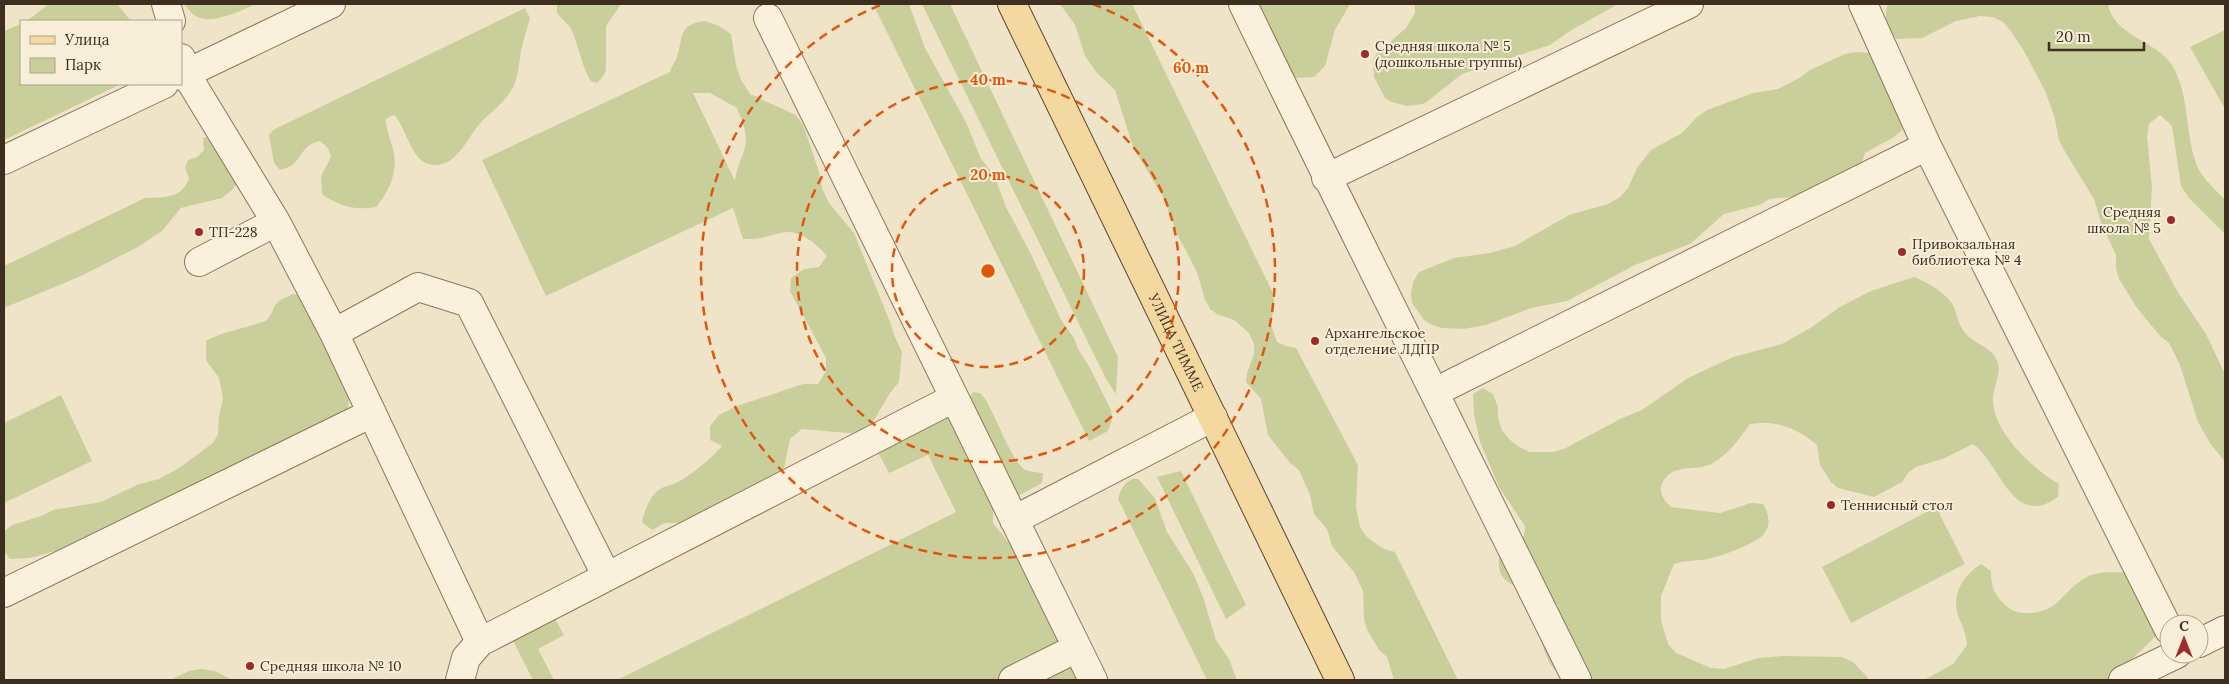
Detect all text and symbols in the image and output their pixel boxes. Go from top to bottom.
legend [20,20,182,85]
scale bar [2049,20,2144,52]
text: 20 m [2056,27,2091,46]
text: Улица [64,30,110,49]
place label: Средняя школа № 5 (дошкольные группы) [1375,37,1522,71]
marker: Средняя школа № 5 (дошкольные группы) [1359,48,1371,60]
text: Парк [65,55,101,74]
text: 60 m [1173,58,1209,77]
text: 40 m [970,70,1006,89]
text: 20 m [970,165,1006,184]
place label: Средняя школа № 5 [2087,203,2161,237]
marker: Средняя школа № 5 [2165,214,2177,226]
place label: ТП-228 [209,223,258,241]
marker: ТП-228 [193,226,205,238]
place label: Привокзальная библиотека № 4 [1912,235,2022,269]
marker: Привокзальная библиотека № 4 [1896,246,1908,258]
centre of rings [979,262,997,280]
street label: УЛИЦА ТИММЕ [1144,289,1208,395]
place label: Архангельское отделение ЛДПР [1324,324,1440,358]
marker: Архангельское отделение ЛДПР [1309,335,1321,347]
place label: Теннисный стол [1841,496,1953,514]
marker: Теннисный стол [1825,499,1837,511]
north arrow [2159,614,2209,664]
text: С [2179,617,2189,635]
place label: Средняя школа № 10 [260,657,402,675]
marker: Средняя школа № 10 [244,660,256,672]

